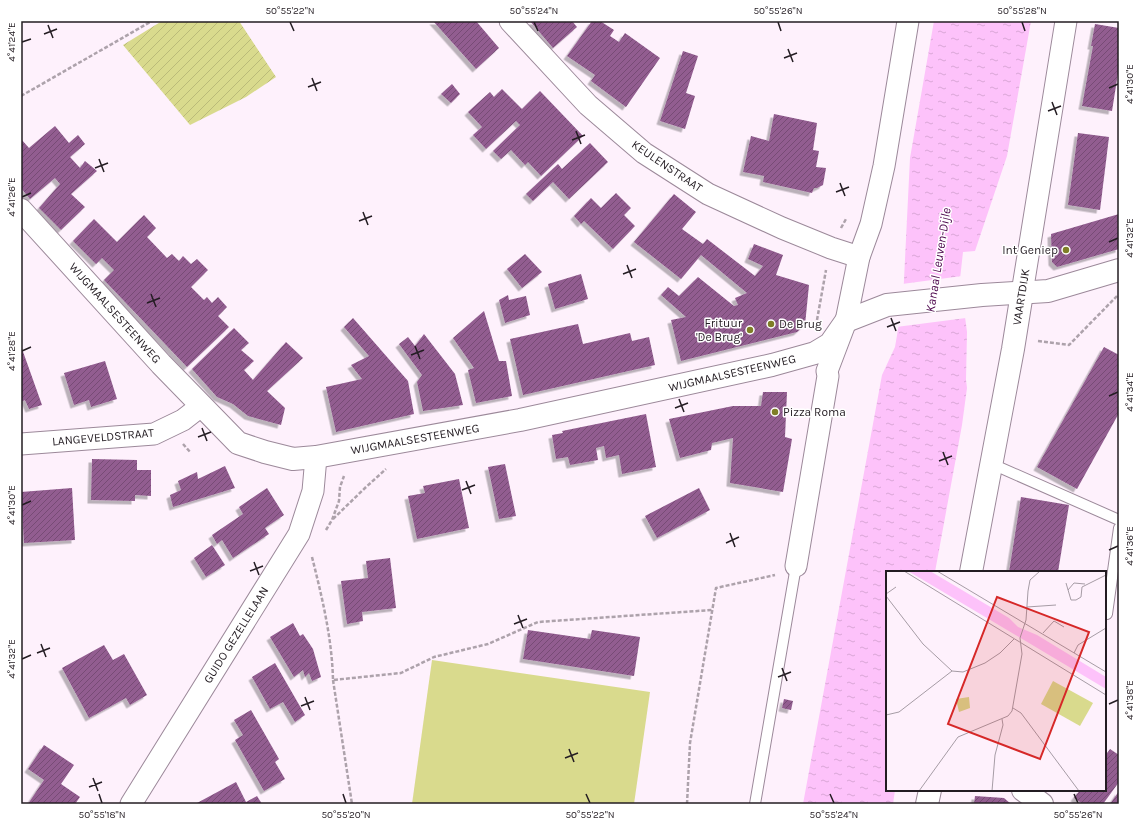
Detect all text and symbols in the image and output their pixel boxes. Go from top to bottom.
text: 50°55'22"N [265,5,315,17]
text: 50°55'24"N [510,5,558,17]
text: 50°55'26"N [753,5,803,17]
text: 50°55'28"N [997,5,1047,17]
text: 4°41'24"E [6,22,18,62]
text: 4°41'30"E [1124,64,1136,104]
street label: KEULENSTRAAT [629,137,705,195]
text: 4°41'26"E [6,177,18,217]
water label: Kanaal Leuven-Dijle [922,207,954,313]
text: 4°41'32"E [1124,218,1136,258]
place label: Int Geniep [1002,243,1058,257]
marker: Int Geniep [1061,245,1071,255]
street label: WIJGMAALSESTEENWEG [66,260,164,366]
street label: VAARTDIJK [1010,267,1032,326]
place label: Frituur 'De Brug' [696,316,743,344]
place label: De Brug [779,317,822,331]
marker: De Brug [766,319,776,329]
marker: Frituur 'De Brug' [745,325,755,335]
text: 4°41'28"E [6,331,18,371]
street label: WIJGMAALSESTEENWEG [667,352,797,394]
text: 4°41'34"E [1124,372,1136,412]
place label: Pizza Roma [783,405,846,419]
marker: Pizza Roma [770,407,780,417]
street label: WIJGMAALSESTEENWEG [350,421,480,457]
street label: LANGEVELDSTRAAT [52,426,154,448]
text: 4°41'30"E [6,485,18,525]
text: 4°41'36"E [1124,526,1136,566]
inset map [886,571,1106,791]
street label: GUIDO GEZELLELAAN [201,584,271,686]
text: 4°41'32"E [6,639,18,679]
text: 4°41'38"E [1124,680,1136,720]
text: 50°55'18"N [79,809,125,821]
text: 50°55'20"N [321,809,371,821]
text: 50°55'22"N [565,809,615,821]
text: 50°55'24"N [810,809,858,821]
text: 50°55'26"N [1053,809,1103,821]

